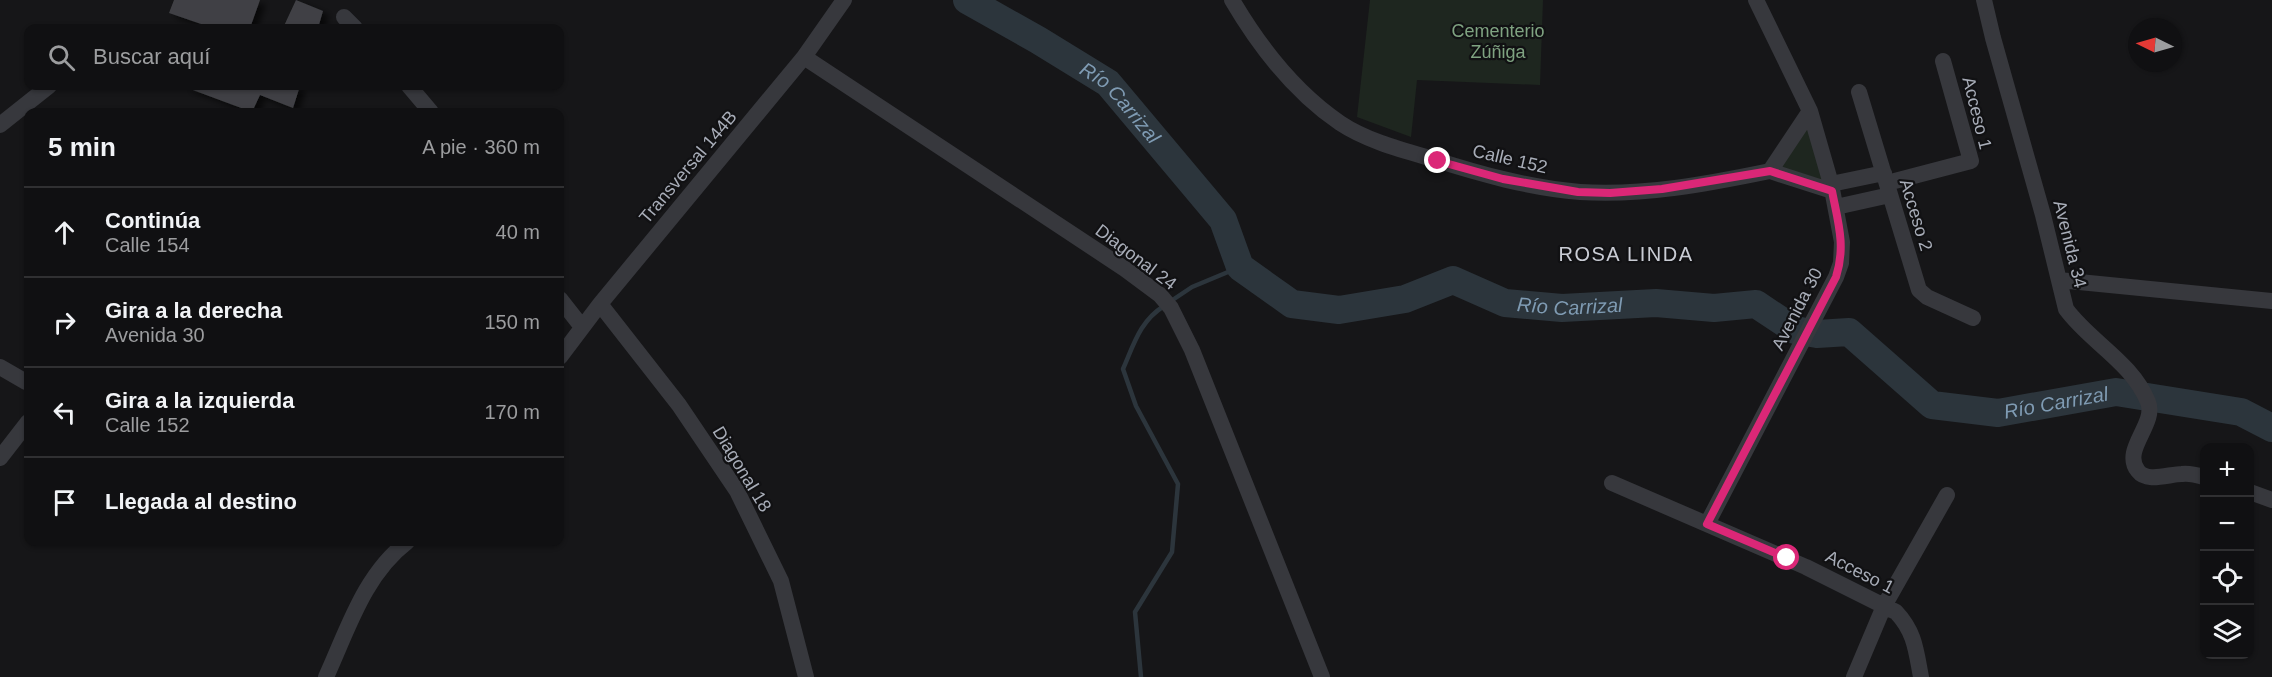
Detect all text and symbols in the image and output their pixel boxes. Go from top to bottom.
north arrow [2128,18,2182,72]
park label: Cementerio Zúñiga [1451,21,1545,62]
search box [24,24,564,90]
icon: search [45,41,78,74]
text: Buscar aquí [93,44,210,69]
water label: Río Carrizal [1076,58,1165,148]
street label: Acceso 1 [1958,75,1996,151]
street label: Transversal 144B [635,107,741,227]
text: 5 min [48,132,116,162]
text: A pie · 360 m [422,136,540,158]
street label: Calle 152 [1471,141,1549,177]
route end [1424,147,1450,173]
street label: Acceso 2 [1896,177,1936,253]
street label: Avenida 34 [2049,198,2091,290]
text: Continúa [105,208,200,233]
icon: ahead [48,216,81,249]
street label: Diagonal 24 [1092,220,1180,294]
text: 40 m [496,221,540,243]
text: Calle 154 [105,234,190,256]
district label: ROSA LINDA [1558,243,1694,265]
street label: Avenida 30 [1768,264,1826,354]
water label: Río Carrizal [1516,293,1624,320]
text: Gira a la derecha [105,298,282,323]
icon: right [48,306,81,339]
text: 150 m [484,311,540,333]
text: Avenida 30 [105,324,205,346]
water label: Río Carrizal [2002,383,2110,423]
text: Gira a la izquierda [105,388,295,413]
icon: left [48,396,81,429]
text: 170 m [484,401,540,423]
text: Calle 152 [105,414,190,436]
street label: Diagonal 18 [709,423,775,515]
map controls [2200,443,2254,659]
button: + [2200,443,2254,497]
icon: arrive [48,486,81,519]
text: Llegada al destino [105,489,297,514]
button: − [2200,497,2254,551]
route start [1773,544,1799,570]
street label: Acceso 1 [1822,546,1898,598]
button: locate [2200,551,2254,605]
button: layers [2200,605,2254,659]

